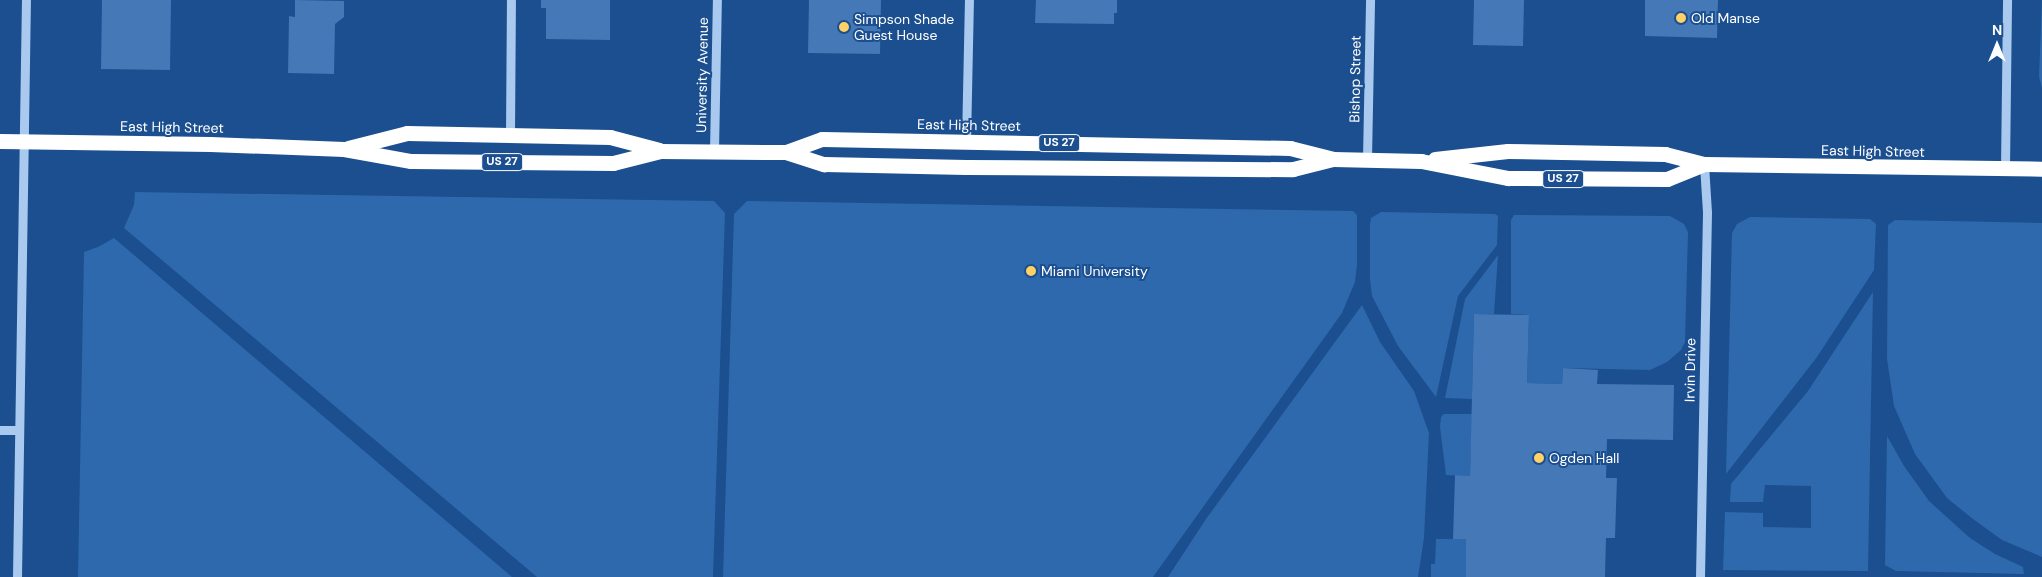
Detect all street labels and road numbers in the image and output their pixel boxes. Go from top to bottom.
street label: University Avenue [693,17,711,133]
street label: Bishop Street [1346,35,1364,123]
street label: East High Street [917,116,1021,134]
street label: East High Street [120,118,224,136]
road number: US 27 [1038,134,1080,152]
street label: East High Street [1821,142,1925,160]
road number: US 27 [481,152,523,172]
road number: US 27 [1542,170,1584,188]
street label: Irvin Drive [1681,338,1699,402]

